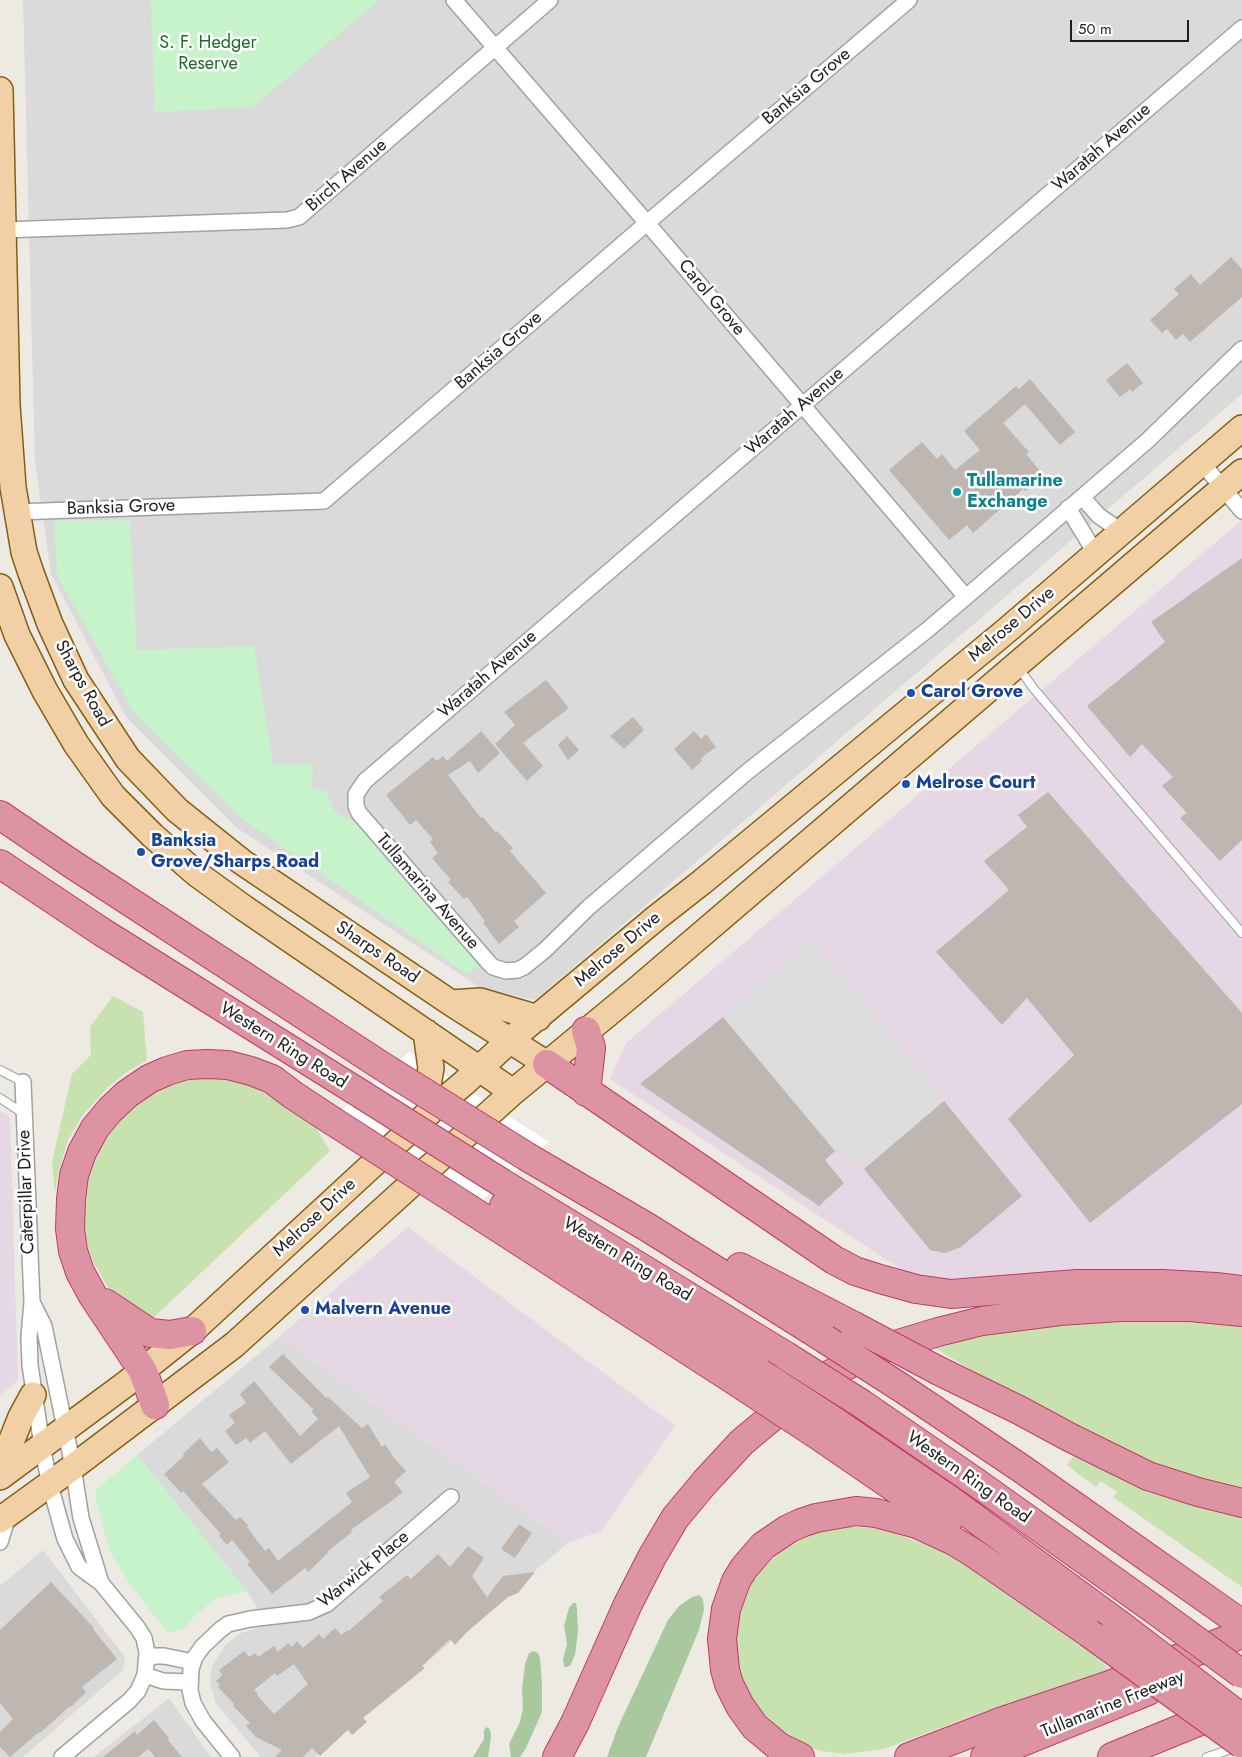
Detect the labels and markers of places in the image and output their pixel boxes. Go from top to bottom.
place label: Tullamarine Exchange [967,471,1063,514]
marker: Tullamarine Exchange [951,486,963,498]
place label: Carol Grove [921,682,1023,704]
marker: Carol Grove [905,687,917,699]
place label: Melrose Court [916,773,1036,795]
marker: Melrose Court [900,778,912,790]
place label: Banksia Grove/Sharps Road [151,831,319,874]
marker: Banksia Grove/Sharps Road [135,846,147,858]
place label: Malvern Avenue [315,1299,451,1321]
marker: Malvern Avenue [299,1304,311,1316]

